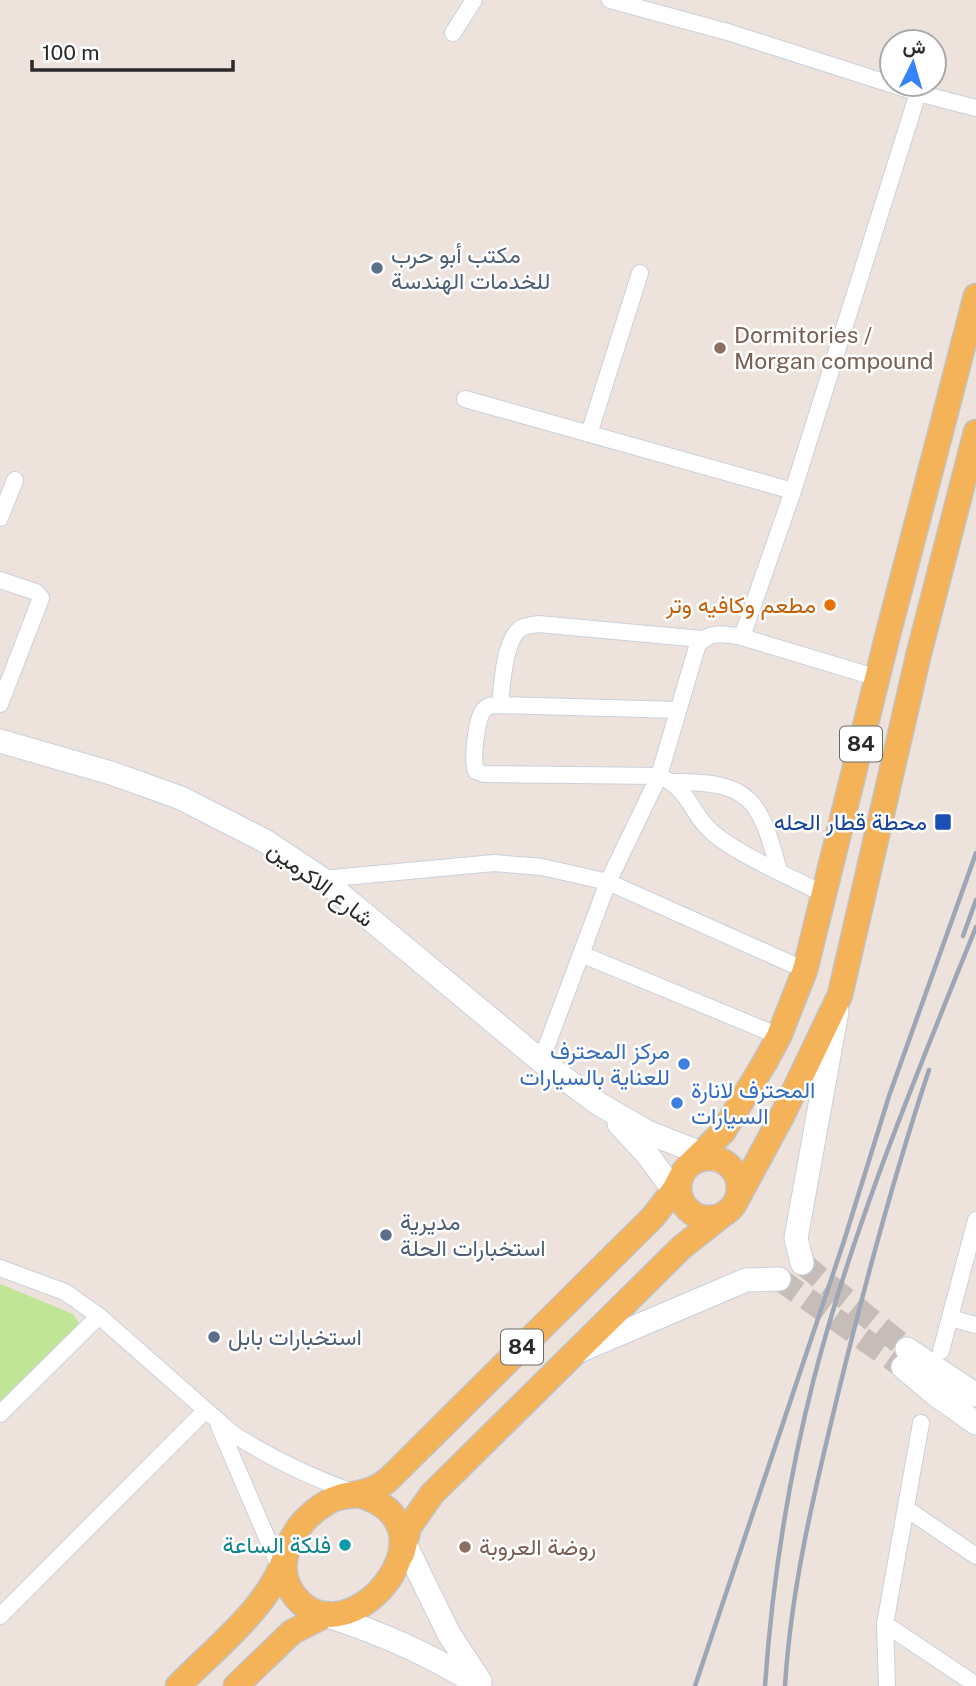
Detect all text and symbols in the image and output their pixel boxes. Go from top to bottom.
scale bar [32,28,233,72]
north arrow [878,28,948,98]
text: ش [902,34,927,59]
text: 100 m [42,40,99,65]
place label: مكتب أبو حرب للخدمات الهندسة [391,241,550,296]
marker: مكتب أبو حرب للخدمات الهندسة [369,260,385,276]
place label: Dormitories / Morgan compound [734,321,934,374]
marker: Dormitories / Morgan compound [712,340,728,356]
place label: مطعم وكافيه وتر [665,591,816,620]
marker: مطعم وكافيه وتر [822,597,838,613]
road number: 84 [840,726,882,762]
place label: محطة قطار الحله [774,808,927,837]
marker: محطة قطار الحله [933,812,953,832]
street label: شارع الاكرمين [261,835,380,935]
place label: مركز المحترف للعناية بالسيارات [519,1037,670,1092]
marker: مركز المحترف للعناية بالسيارات [676,1056,692,1072]
place label: المحترف لانارة السيارات [691,1076,815,1131]
marker: المحترف لانارة السيارات [669,1095,685,1111]
place label: مديرية استخبارات الحلة [400,1208,546,1263]
marker: مديرية استخبارات الحلة [378,1227,394,1243]
place label: استخبارات بابل [228,1323,362,1352]
marker: استخبارات بابل [206,1329,222,1345]
road number: 84 [501,1330,543,1364]
place label: فلكة الساعة [223,1531,331,1558]
place label: روضة العروبة [479,1533,596,1562]
marker: فلكة الساعة [337,1537,353,1553]
marker: روضة العروبة [457,1539,473,1555]

